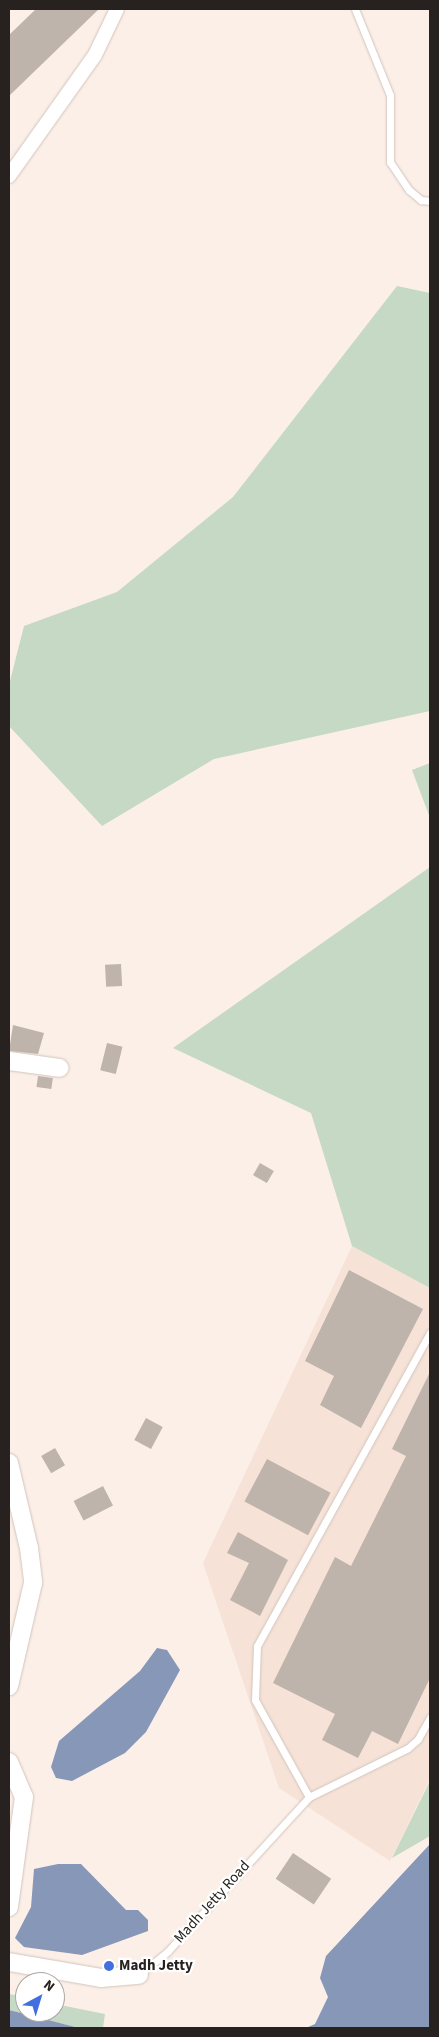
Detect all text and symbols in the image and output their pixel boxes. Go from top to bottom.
street label: Madh Jetty Road [170,1857,254,1947]
place label: Madh Jetty [119,1957,193,1975]
marker: Madh Jetty [103,1960,115,1972]
north arrow [15,1972,65,2022]
text: N [39,1975,59,1997]

